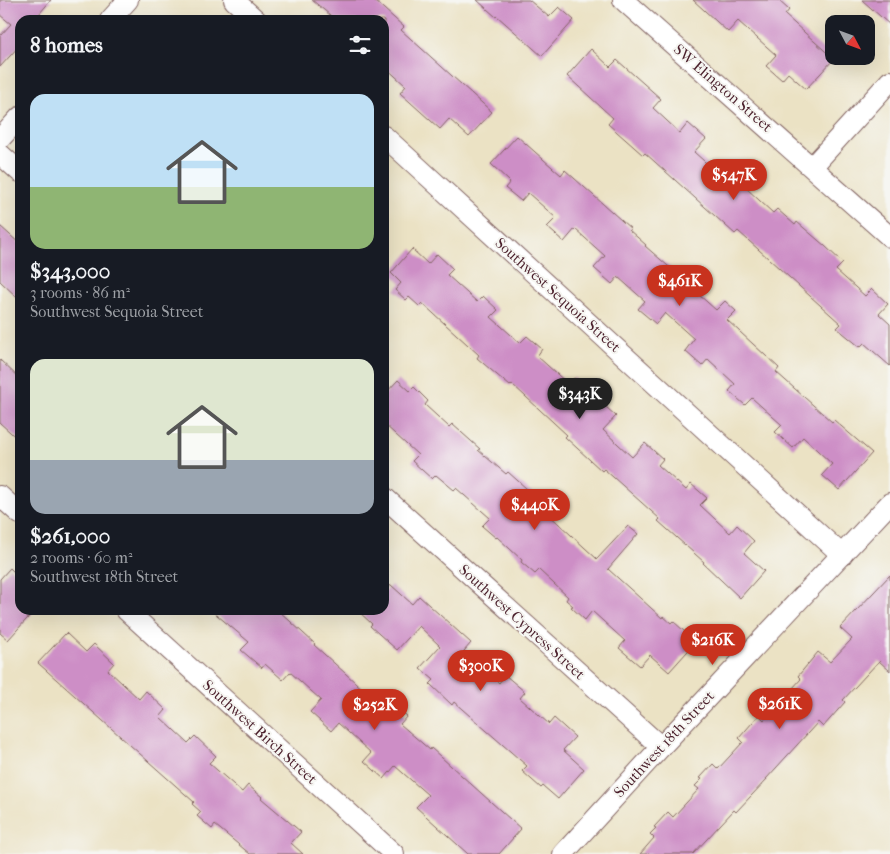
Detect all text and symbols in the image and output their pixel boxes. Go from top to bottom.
north arrow [825,15,875,65]
map controls [825,15,875,65]
icon: filters [346,31,374,59]
text: 8 homes [30,33,103,57]
street label: SW Elington Street [670,40,776,136]
icon: home [157,127,247,217]
pin: $547K [699,158,769,201]
text: $547K [712,165,756,184]
street label: Southwest Sequoia Street [492,234,625,357]
text: $343,000 [30,259,110,283]
pin: $461K [645,264,715,307]
text: $461K [658,271,702,290]
text: 3 rooms · 86 m² [30,283,130,302]
text: Southwest Sequoia Street [30,302,203,321]
pin: $343K [545,378,615,420]
text: $343K [558,384,602,403]
icon: home [157,392,247,482]
pin: $440K [500,488,570,531]
text: $440K [511,495,559,514]
text: $261,000 [30,524,110,548]
text: 2 rooms · 60 m² [30,548,133,567]
street label: Southwest Cypress Street [455,561,589,684]
text: Southwest 18th Street [30,567,178,586]
pin: $216K [678,624,748,666]
text: $216K [692,630,734,649]
pin: $300K [446,650,516,692]
text: $300K [459,656,503,675]
street label: Southwest Birch Street [199,676,321,789]
street label: Southwest 18th Street [610,687,718,801]
pin: $252K [340,688,410,731]
pin: $261K [745,688,815,730]
text: $261K [759,694,801,713]
text: $252K [353,695,397,714]

